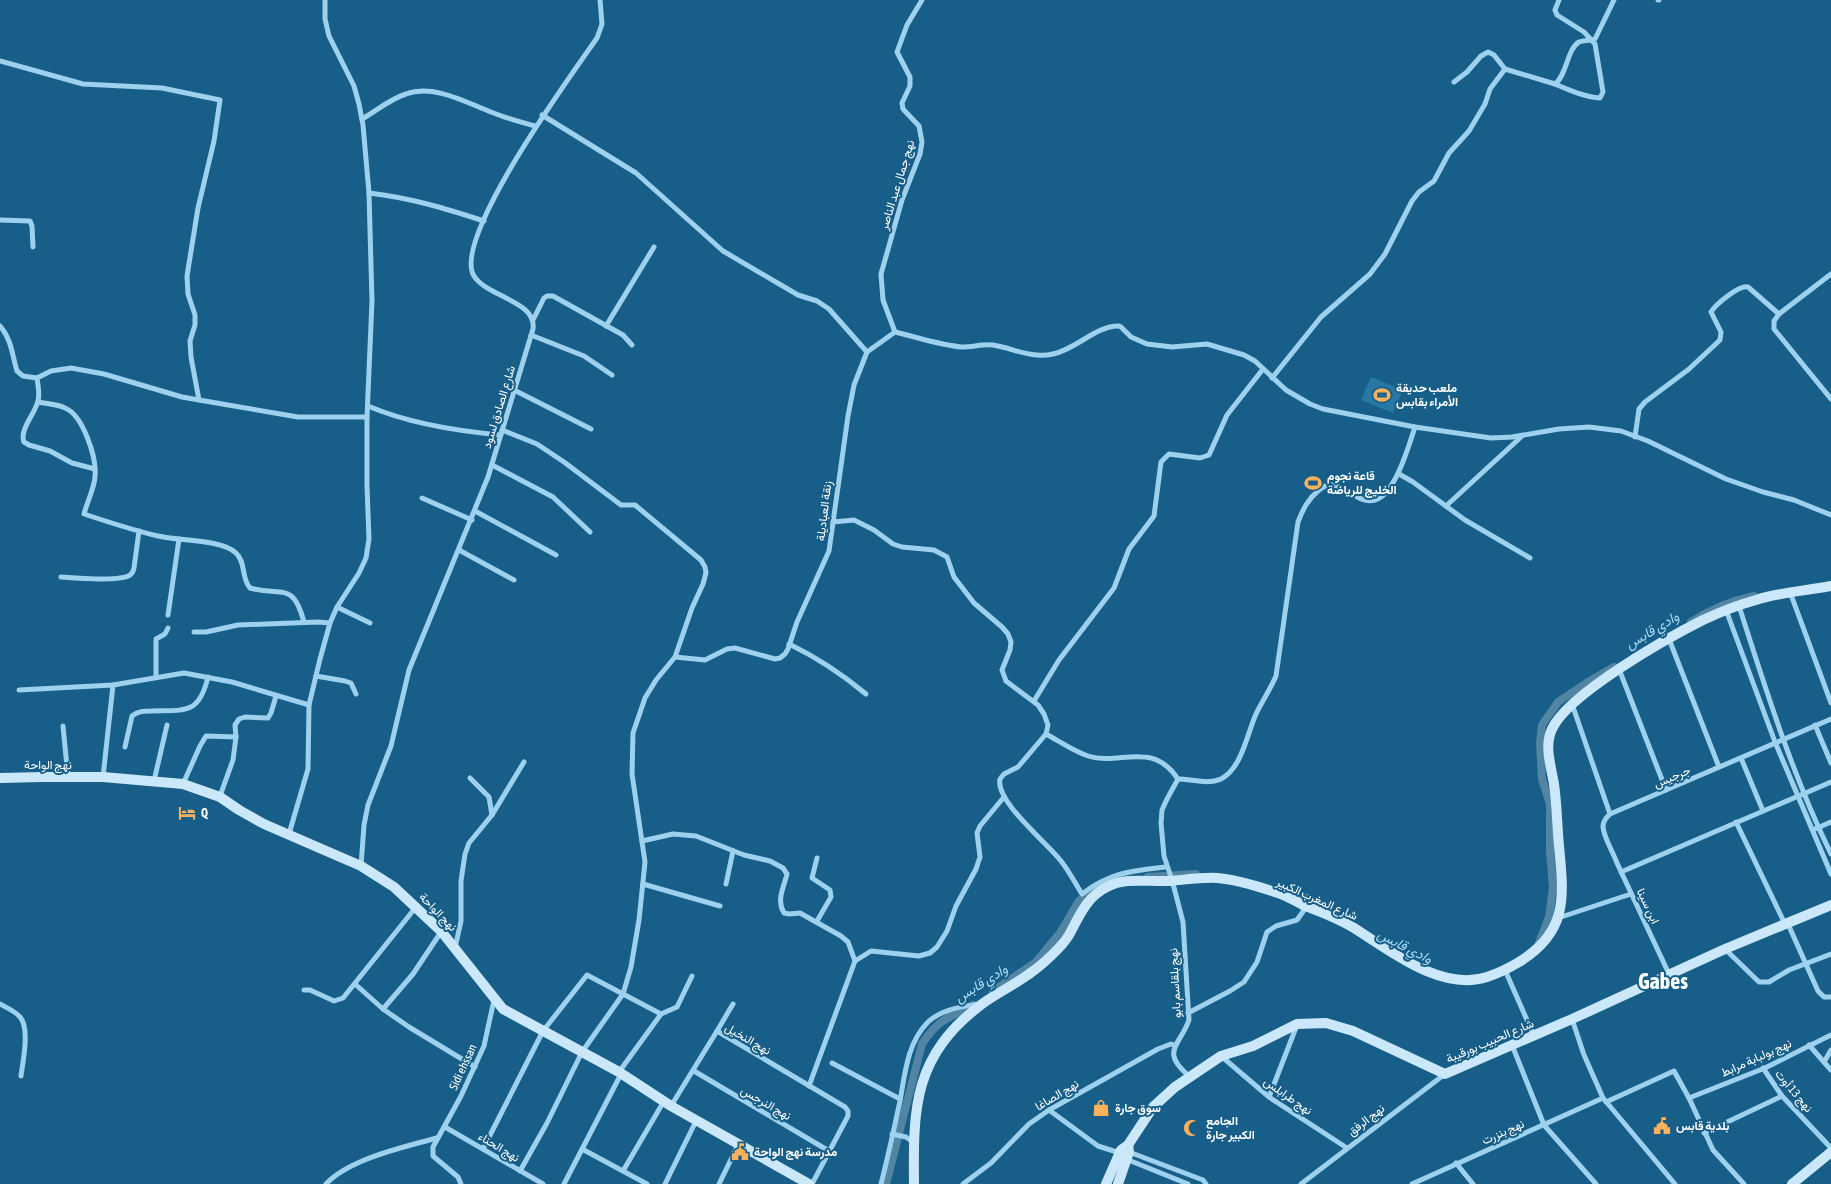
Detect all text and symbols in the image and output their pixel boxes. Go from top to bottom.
street label: نهج جمال عبد الناصر [876,138,919,233]
street label: شارع الصادق لسود [480,364,520,451]
place label: ملعب حديقة الأمراء بقابس [1396,381,1458,410]
sports icon: ملعب حديقة الأمراء بقابس [1372,385,1392,405]
place label: قاعة نجوم الخليج للرياضة [1327,469,1397,498]
sports icon: قاعة نجوم الخليج للرياضة [1303,473,1323,493]
street label: زنقة العباديلة [813,480,836,542]
water label: وادي قابس [1622,607,1684,656]
street label: نهج الواحة [24,758,72,774]
street label: جرجيس [1651,763,1693,792]
hotel icon: Q [177,803,197,823]
place label: Q [201,806,208,820]
street label: شارع المغرب الكبير [1272,874,1360,925]
street label: ابن سينا [1633,886,1662,926]
street label: نهج الواحة [415,890,460,935]
water label: وادي قابس [1373,925,1436,971]
street label: نهج بلقاسم بابو [1166,948,1186,1018]
water label: وادي قابس [952,960,1013,1009]
district label: Gabes [1638,968,1688,994]
street label: شارع الحبيب بورقيبة [1444,1016,1537,1068]
street label: نهج النخيل [722,1020,773,1059]
street label: نهج بولبابة مرابط [1718,1036,1794,1082]
street label: Sidi ehssan [446,1042,480,1092]
street label: نهج 13 أوت [1771,1067,1816,1116]
street label: نهج طرابلس [1260,1074,1315,1119]
street label: نهج الصاغا [1033,1077,1082,1115]
street label: نهج النرجس [737,1083,794,1125]
shop icon: سوق جارة [1091,1098,1111,1118]
place label: سوق جارة [1115,1101,1161,1116]
street label: نهج الرفق [1345,1101,1389,1140]
place label: الجامع الكبير جارة [1206,1114,1255,1143]
street label: نهج بنزرت [1480,1116,1527,1149]
public building icon: بلدية قابس [1652,1116,1672,1136]
mosque icon: الجامع الكبير جارة [1182,1118,1202,1138]
place label: بلدية قابس [1676,1119,1730,1133]
street label: نهج الحناء [475,1129,522,1167]
public building icon: مدرسة نهج الواحة [730,1142,750,1162]
place label: مدرسة نهج الواحة [754,1145,838,1160]

